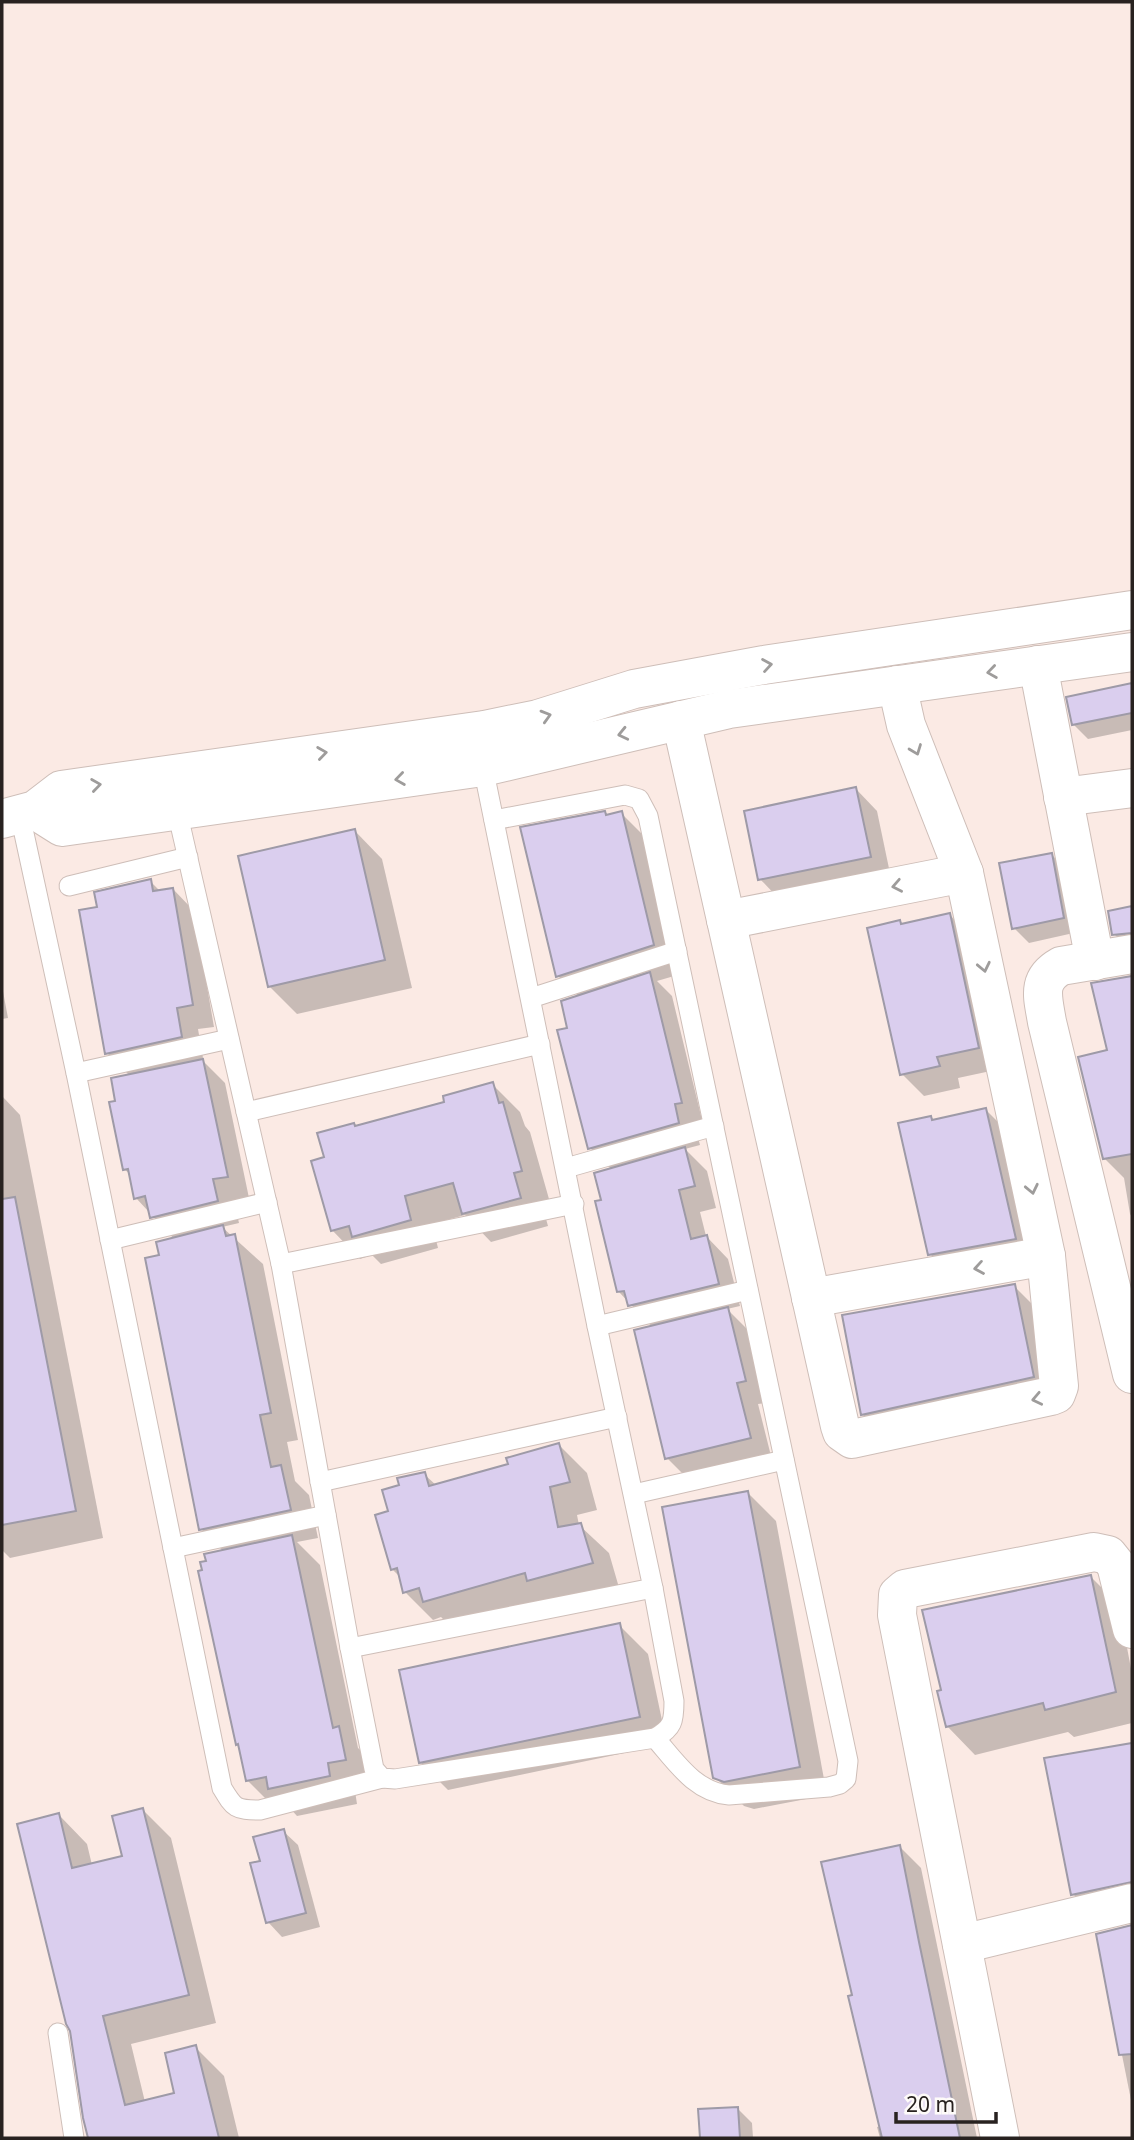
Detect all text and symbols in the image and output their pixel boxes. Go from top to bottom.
one-way arrow [761,658,773,673]
one-way arrow [986,664,998,679]
one-way arrow [540,710,552,724]
one-way arrow [617,726,629,740]
one-way arrow [908,744,922,756]
one-way arrow [316,746,328,761]
one-way arrow [394,772,406,787]
one-way arrow [91,778,102,793]
one-way arrow [891,878,903,893]
one-way arrow [976,961,991,973]
one-way arrow [1023,1183,1038,1195]
one-way arrow [973,1260,985,1275]
one-way arrow [1031,1391,1043,1405]
scale bar [896,2080,996,2124]
text: 20 m [906,2090,955,2118]

